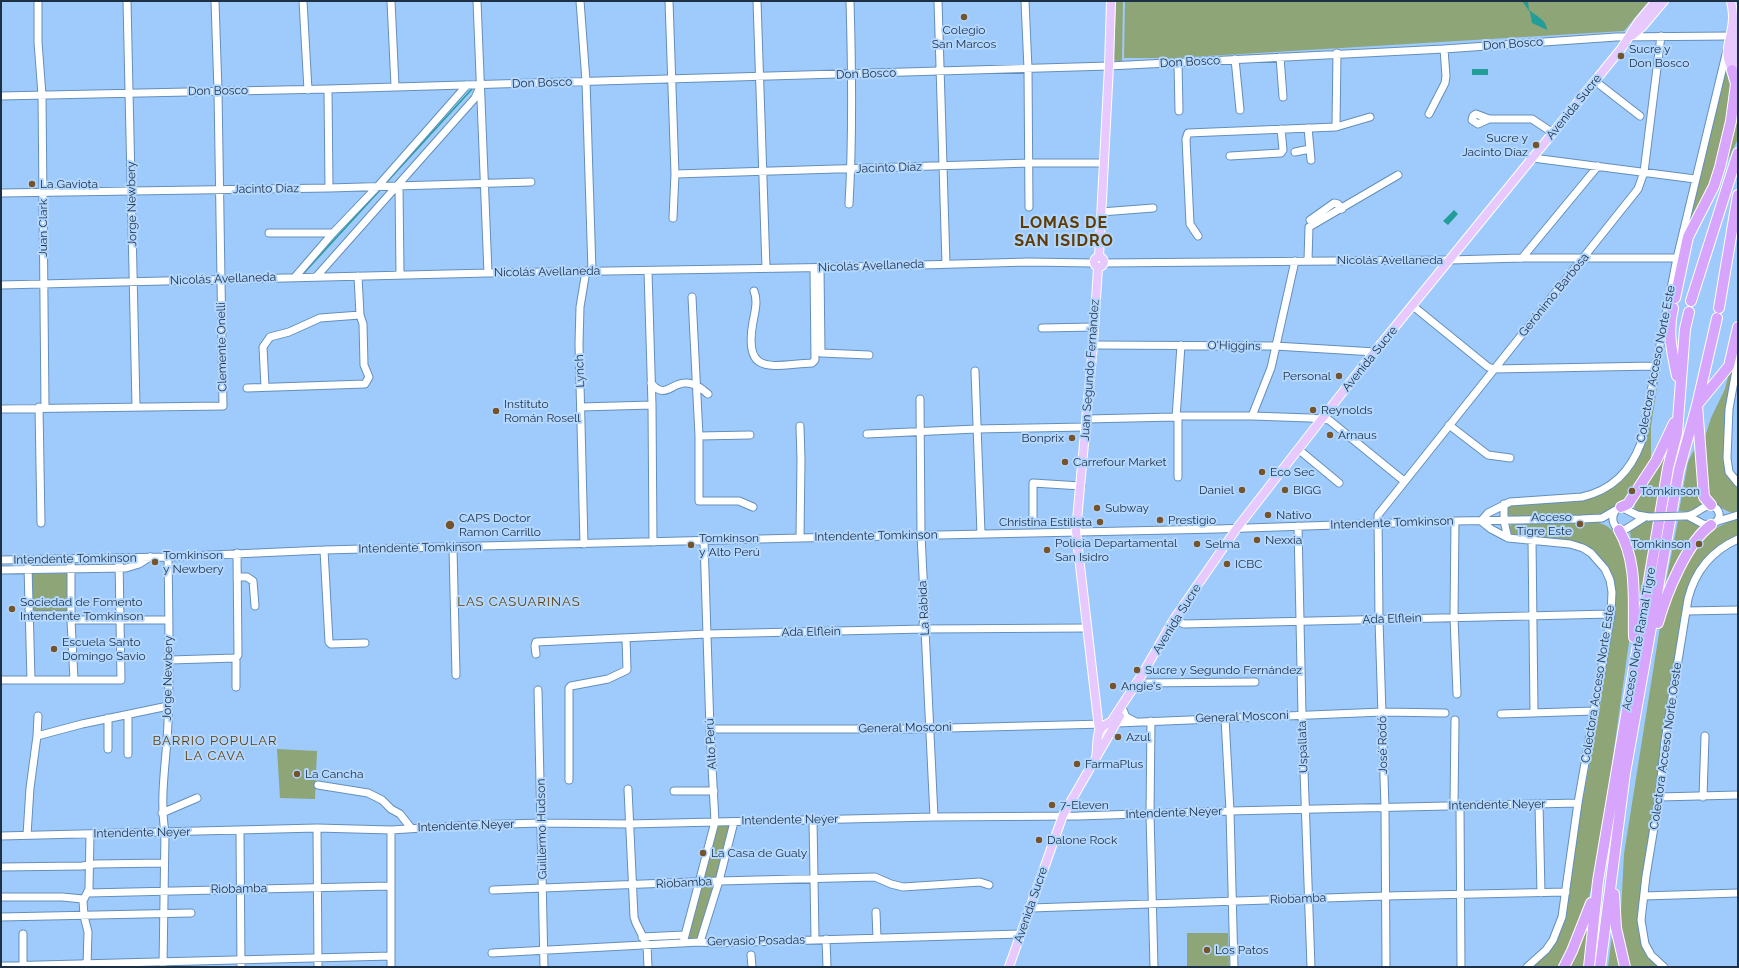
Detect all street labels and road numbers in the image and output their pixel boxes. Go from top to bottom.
street label: Don Bosco [1482,35,1544,53]
street label: Don Bosco [1159,53,1221,71]
street label: Don Bosco [836,66,896,82]
street label: Avenida Sucre [1543,72,1605,142]
street label: Don Bosco [512,75,572,91]
street label: Don Bosco [188,83,248,99]
street label: Jacinto Díaz [856,160,922,176]
street label: Jorge Newbery [124,161,140,247]
street label: Jacinto Díaz [233,181,299,197]
street label: Juan Clark [36,199,50,257]
street label: Gerónimo Barbosa [1516,250,1592,340]
street label: Nicolás Avellaneda [1337,253,1443,267]
street label: Nicolás Avellaneda [818,257,924,275]
street label: Nicolás Avellaneda [494,264,600,280]
street label: Nicolás Avellaneda [170,270,276,288]
street label: Colectora Acceso Norte Este [1634,284,1678,444]
street label: Juan Segundo Fernández [1078,299,1102,441]
street label: Clemente Onelli [214,302,230,392]
street label: Avenida Sucre [1339,324,1401,394]
street label: O'Higgins [1207,338,1261,354]
street label: Lynch [572,354,588,388]
street label: Intendente Tomkinson [1330,514,1454,532]
street label: Intendente Tomkinson [814,528,938,544]
street label: Intendente Tomkinson [358,540,482,556]
street label: Intendente Tomkinson [13,551,137,567]
street label: Acceso Norte Ramal Tigre [1619,566,1659,712]
street label: La Rábida [915,580,933,636]
street label: Avenida Sucre [1150,581,1204,657]
street label: Colectora Acceso Norte Este [1578,604,1618,764]
street label: Ada Elflein [1362,611,1422,627]
street label: Ada Elflein [781,624,841,640]
street label: Jorge Newbery [160,635,176,721]
street label: Colectora Acceso Norte Oeste [1647,662,1685,830]
street label: General Mosconi [1195,708,1289,726]
street label: José Rodó [1375,716,1391,774]
street label: Alto Perú [702,718,720,770]
street label: General Mosconi [858,720,952,736]
street label: Uspallata [1295,721,1311,773]
street label: Guillermo Hudson [534,779,550,879]
street label: Intendente Neyer [1448,797,1546,813]
street label: Intendente Neyer [1125,804,1223,822]
street label: Intendente Neyer [741,812,839,828]
street label: Intendente Neyer [417,817,515,835]
street label: Intendente Neyer [93,825,191,841]
street label: Avenida Sucre [1011,865,1051,945]
street label: Riobamba [655,874,713,892]
street label: Riobamba [211,881,267,897]
street label: Riobamba [1270,891,1326,907]
street label: Gervasio Posadas [707,933,805,949]

